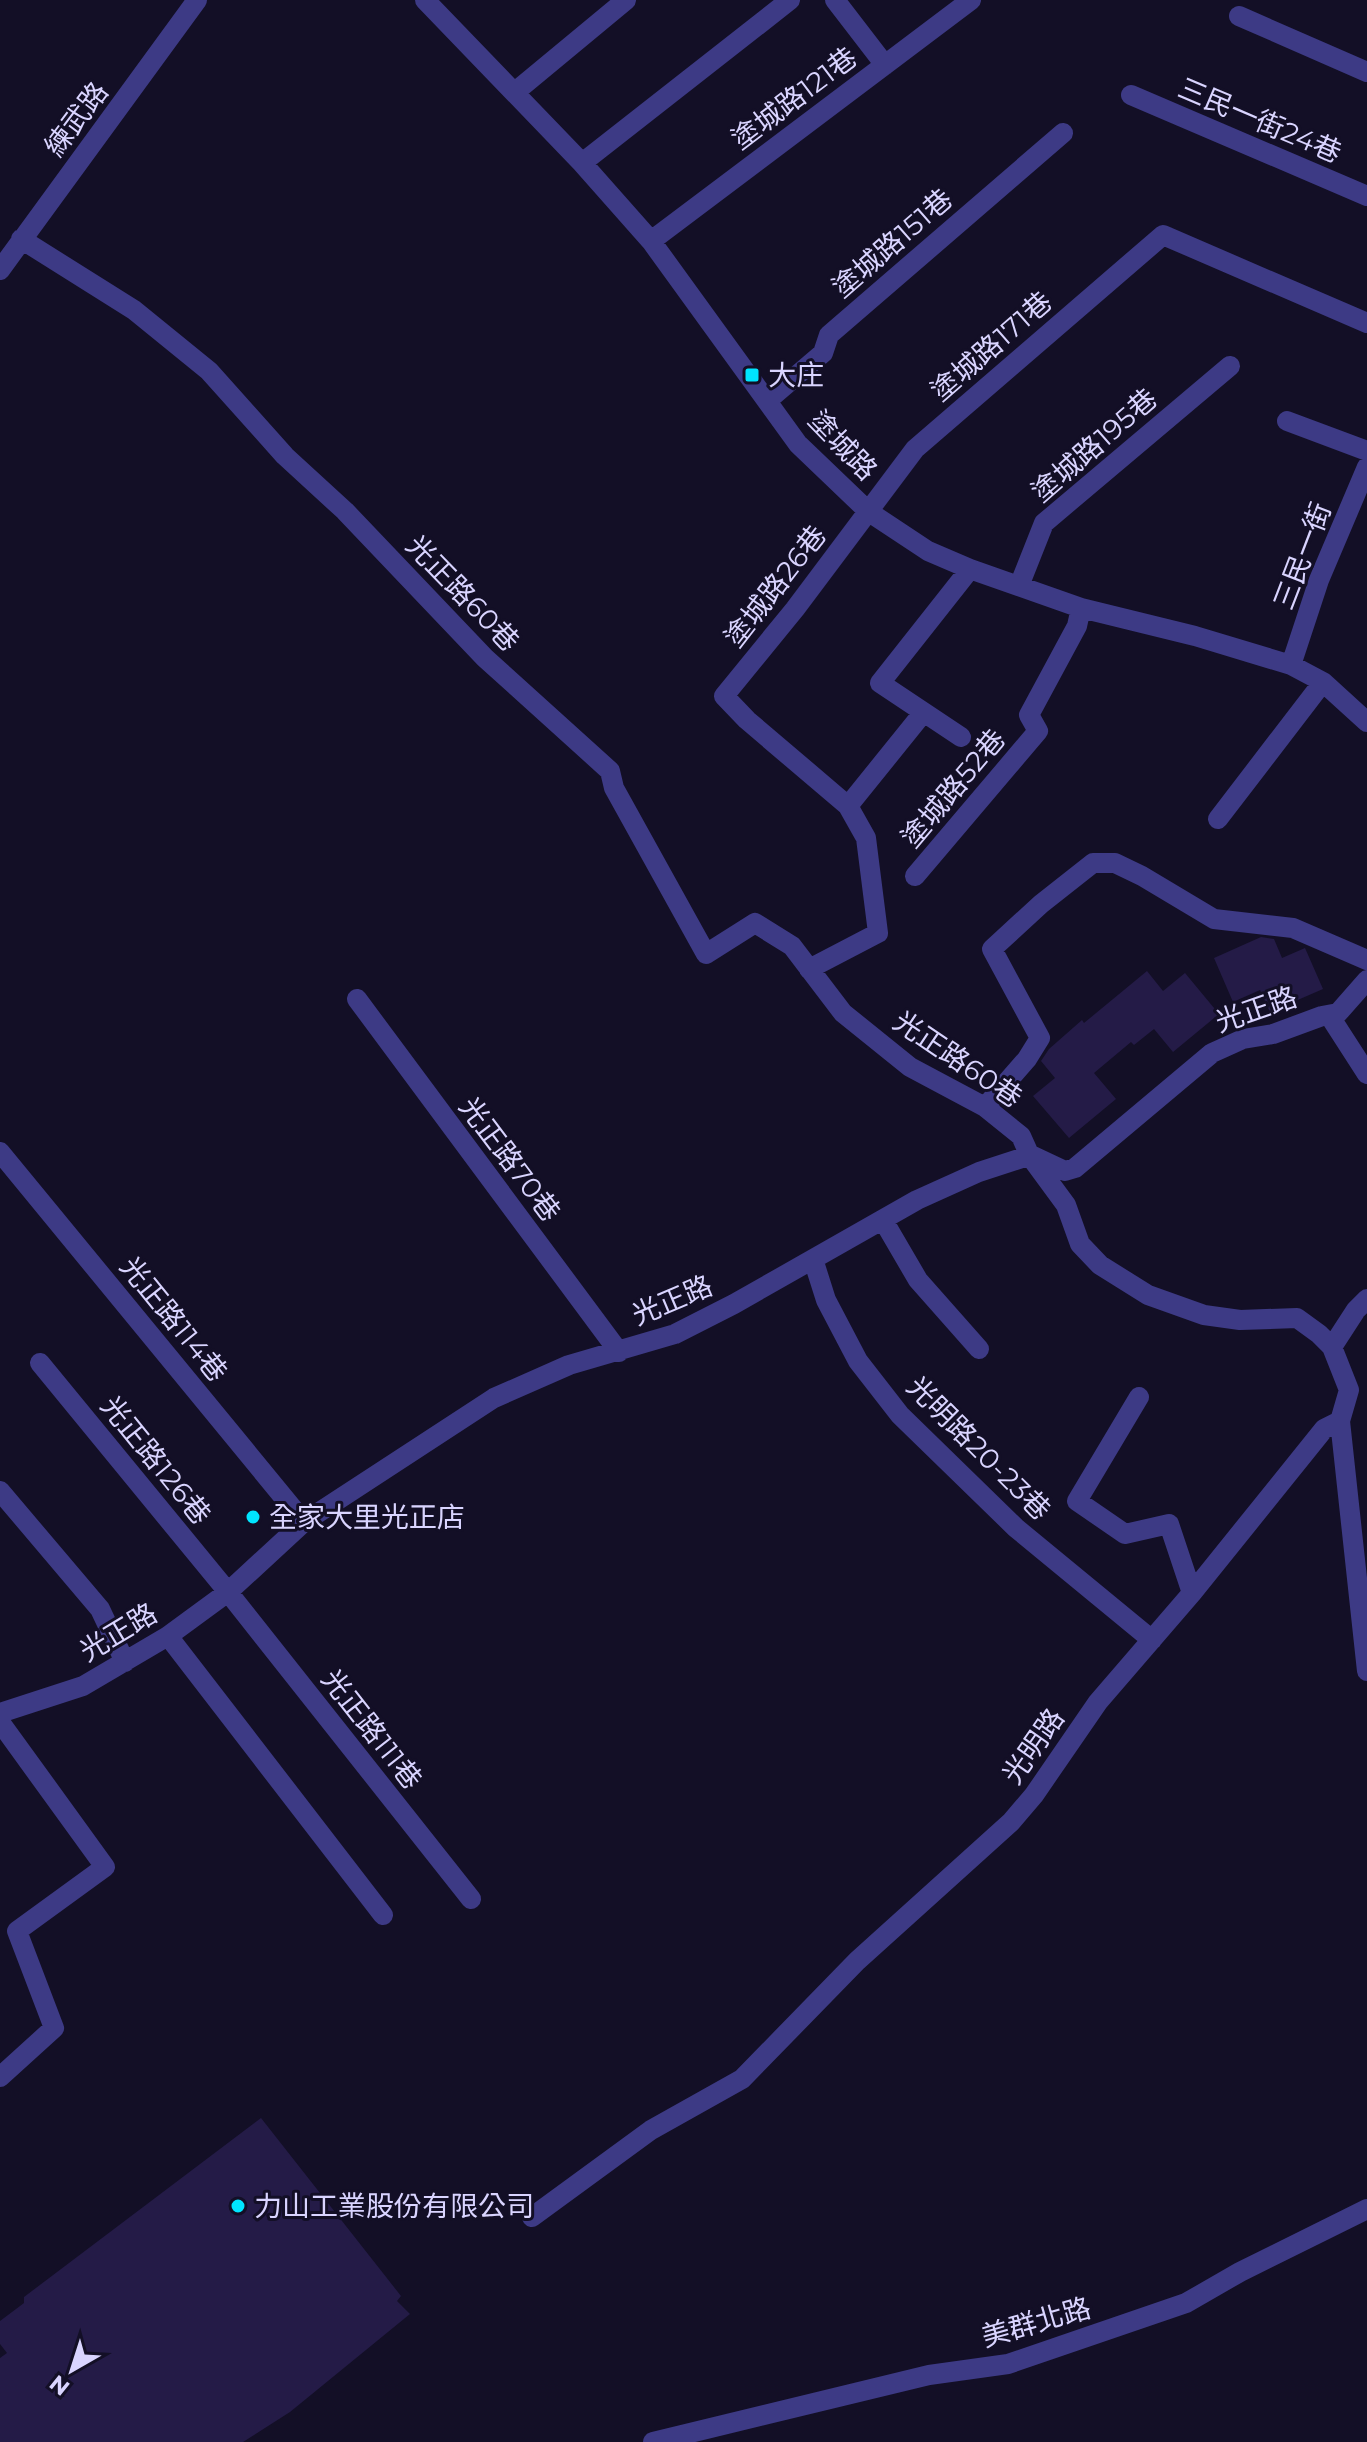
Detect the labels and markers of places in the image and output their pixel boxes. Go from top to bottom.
place label: 大庄 [768,358,824,392]
marker: 大庄 [743,366,761,384]
place label: 全家大里光正店 [269,1500,465,1534]
marker: 全家大里光正店 [244,1508,262,1526]
place label: 力山工業股份有限公司 [254,2189,534,2223]
marker: 力山工業股份有限公司 [229,2197,247,2215]

